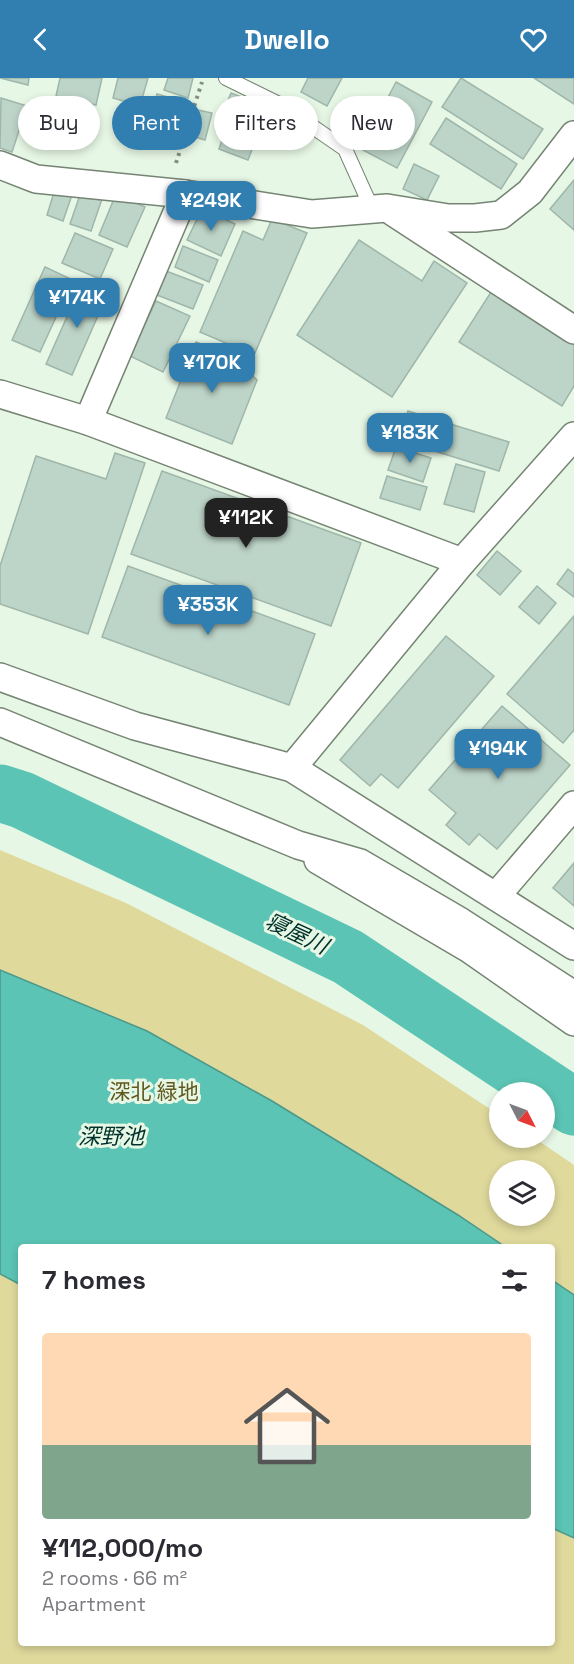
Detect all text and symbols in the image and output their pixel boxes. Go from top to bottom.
text: Dwello [244,22,330,57]
icon: back [24,23,57,56]
icon: heart [517,23,550,56]
chip: Buy [18,96,100,150]
chip: Rent [112,96,202,150]
chip: Filters [214,96,318,150]
chip: New [330,96,415,150]
pin: ¥249K [169,181,253,232]
text: ¥249K [180,187,242,213]
pin: ¥174K [35,278,119,329]
text: ¥174K [49,284,105,310]
pin: ¥170K [170,343,254,394]
text: ¥170K [183,349,241,375]
pin: ¥183K [368,413,452,464]
text: ¥183K [381,419,439,445]
pin: ¥112K [204,498,288,549]
text: ¥112K [219,504,273,530]
pin: ¥353K [166,585,250,636]
text: ¥353K [177,591,239,617]
pin: ¥194K [456,729,540,780]
text: ¥194K [468,735,528,761]
water label: 寝屋川 [261,906,335,960]
park label: 深北 緑地 [109,1078,199,1105]
north arrow [489,1082,555,1148]
map controls [489,1082,555,1226]
water label: 深野池 [78,1122,146,1150]
button: layers [489,1160,555,1226]
text: 7 homes [42,1263,146,1297]
icon: filters [498,1264,531,1297]
icon: home [233,1372,341,1480]
text: ¥112,000/mo [42,1531,203,1565]
text: 2 rooms · 66 m² [42,1565,187,1591]
text: Apartment [42,1591,146,1617]

